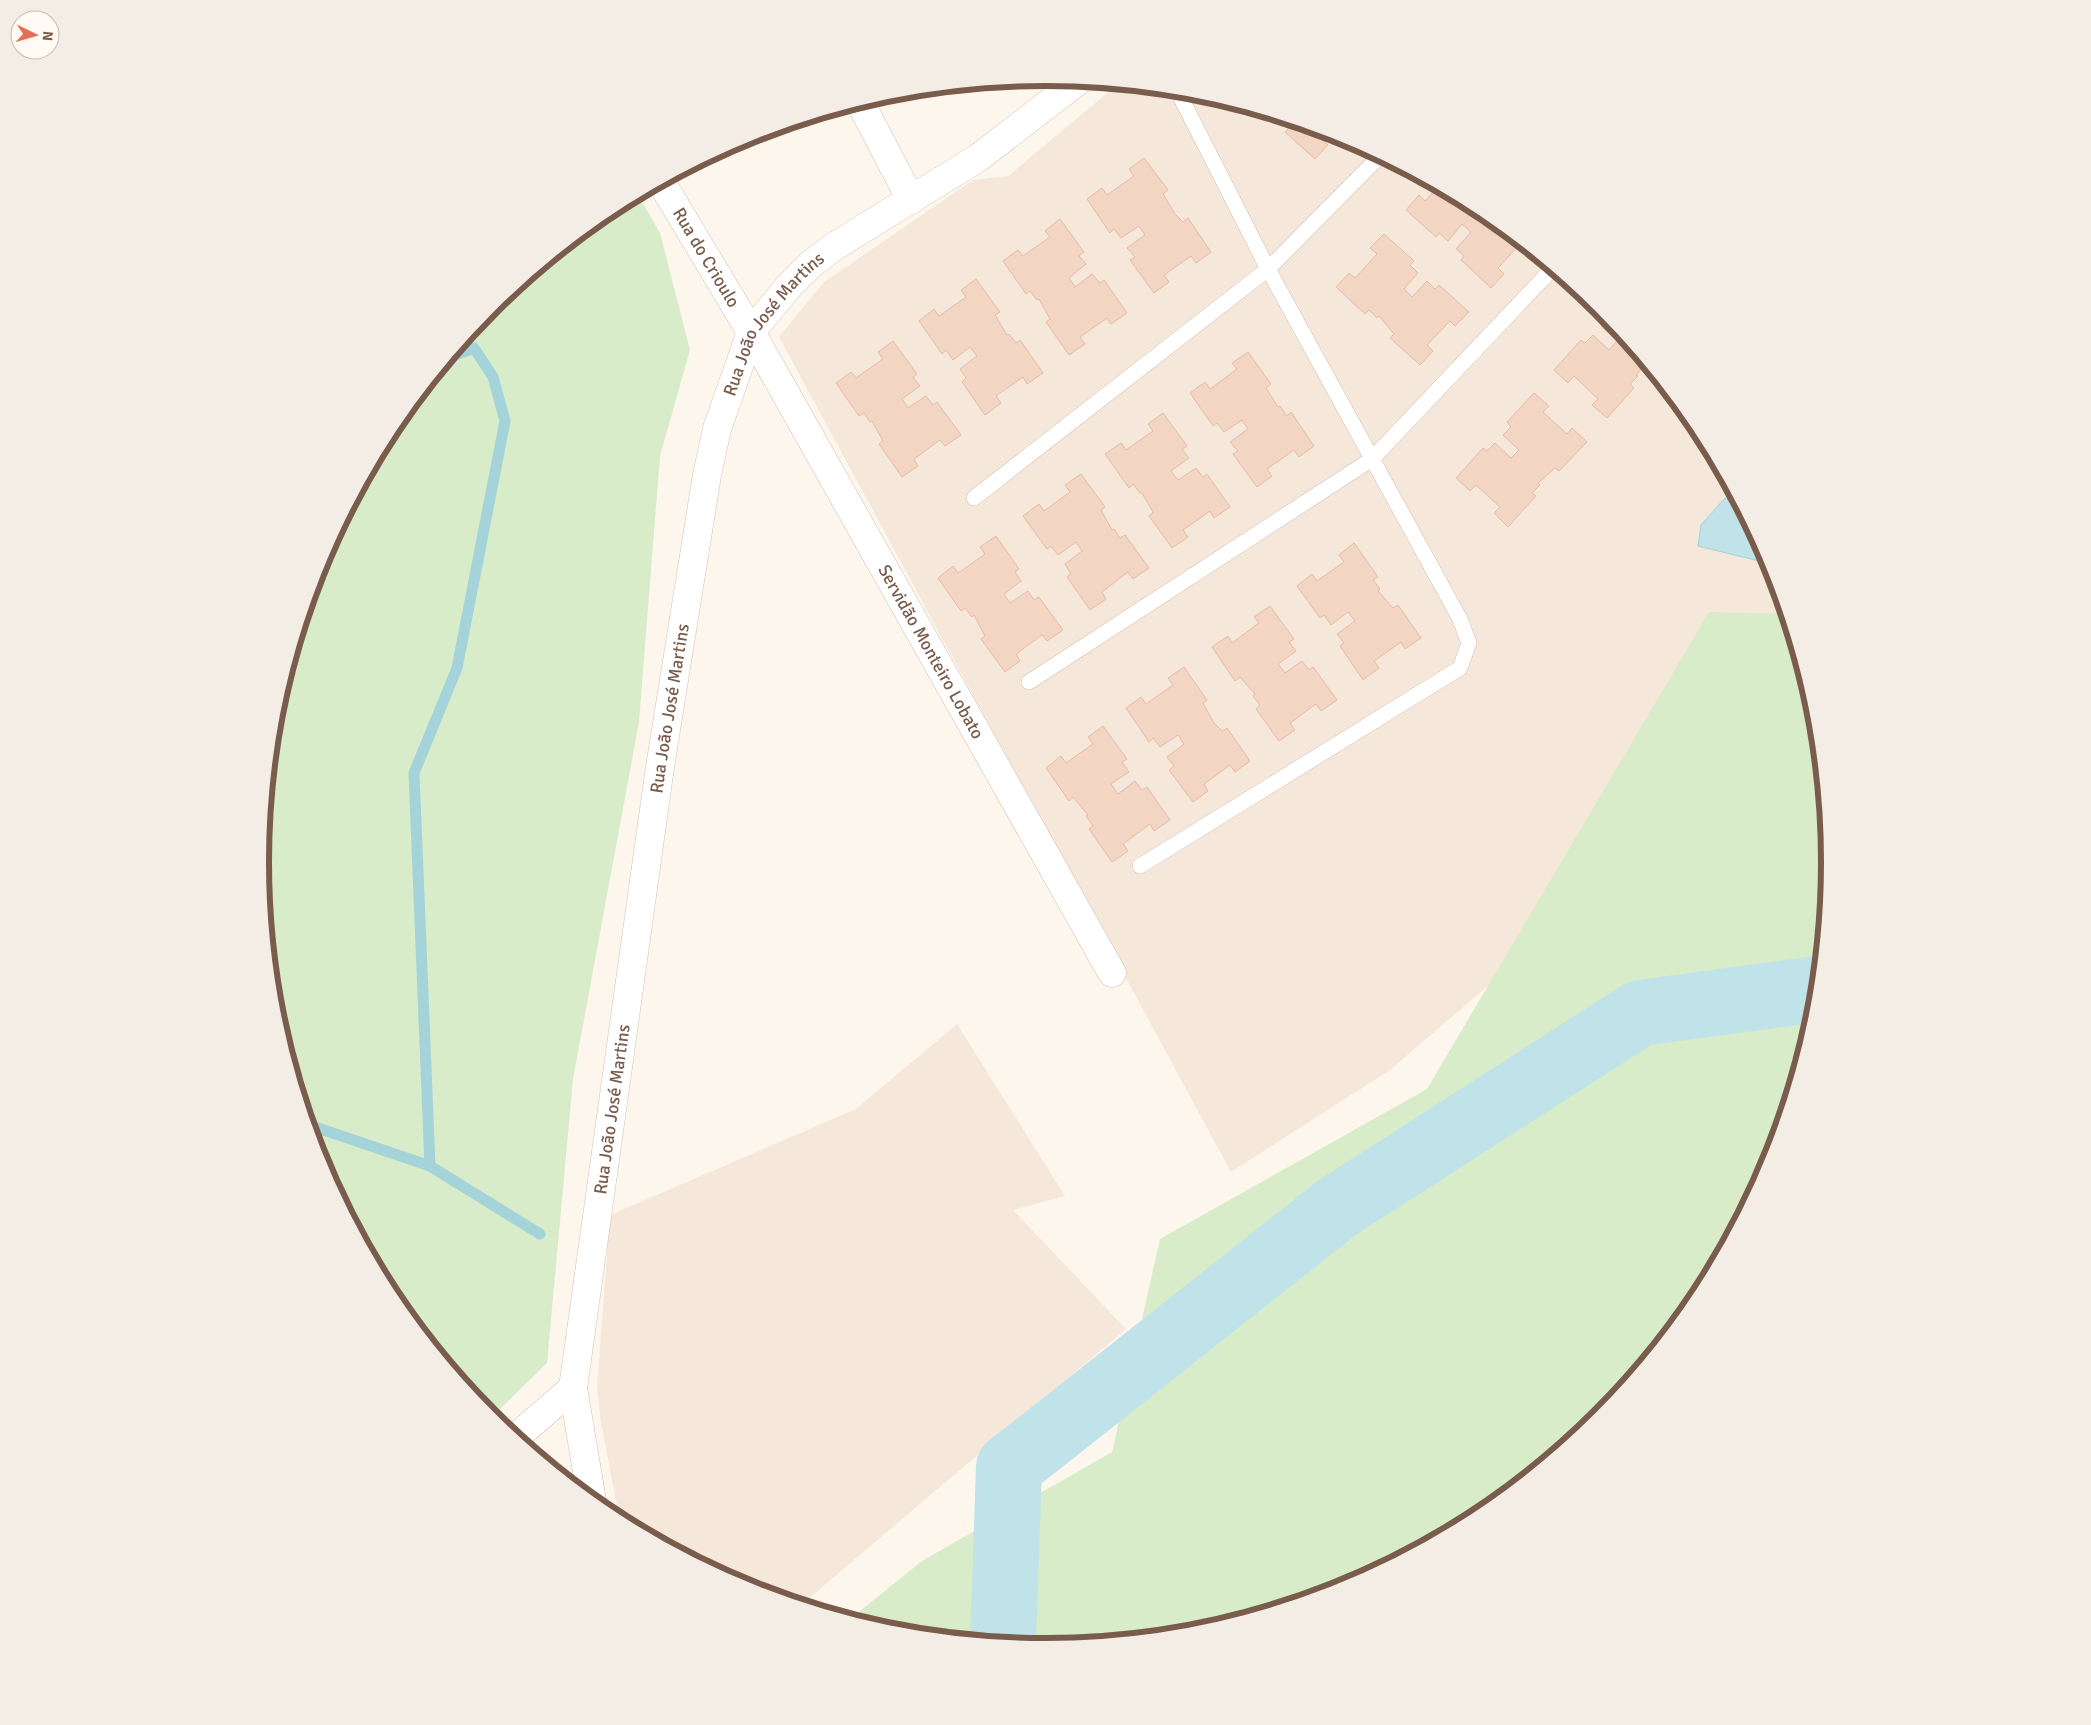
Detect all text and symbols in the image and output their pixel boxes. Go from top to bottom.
north arrow [10,10,60,60]
text: N [39,30,56,42]
street label: Rua do Crioulo [668,203,745,311]
street label: Rua João José Martins [718,247,829,399]
street label: Servidão Monteiro Lobato [873,561,989,743]
street label: Rua João José Martins [645,622,694,795]
street label: Rua João José Martins [589,1023,635,1196]

